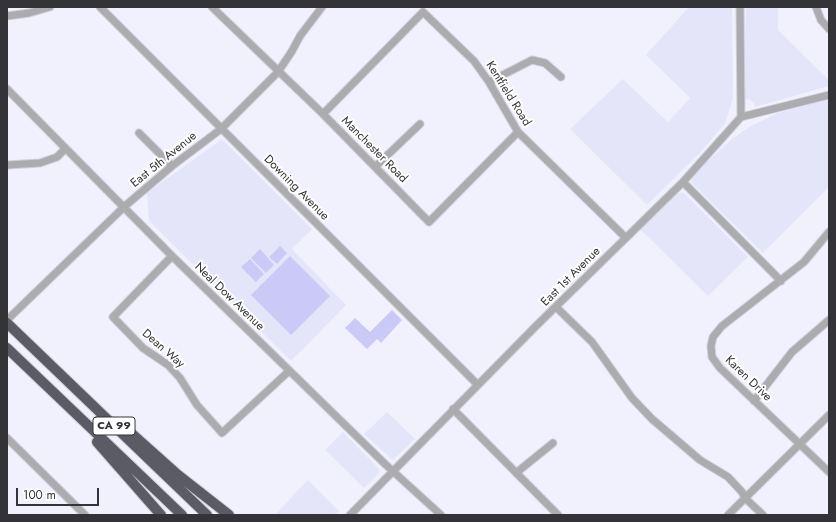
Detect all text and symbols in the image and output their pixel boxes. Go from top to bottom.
street label: Kentfield Road [482,59,534,129]
street label: Manchester Road [338,114,410,186]
street label: East 5th Avenue [128,129,200,191]
street label: Downing Avenue [260,152,332,224]
street label: East 1st Avenue [538,244,604,310]
street label: Neal Dow Avenue [191,260,267,334]
street label: Dean Way [139,327,187,371]
street label: Karen Drive [722,353,774,405]
road number: CA 99 [93,417,135,435]
scale bar [18,480,101,506]
text: 100 m [23,486,56,504]

